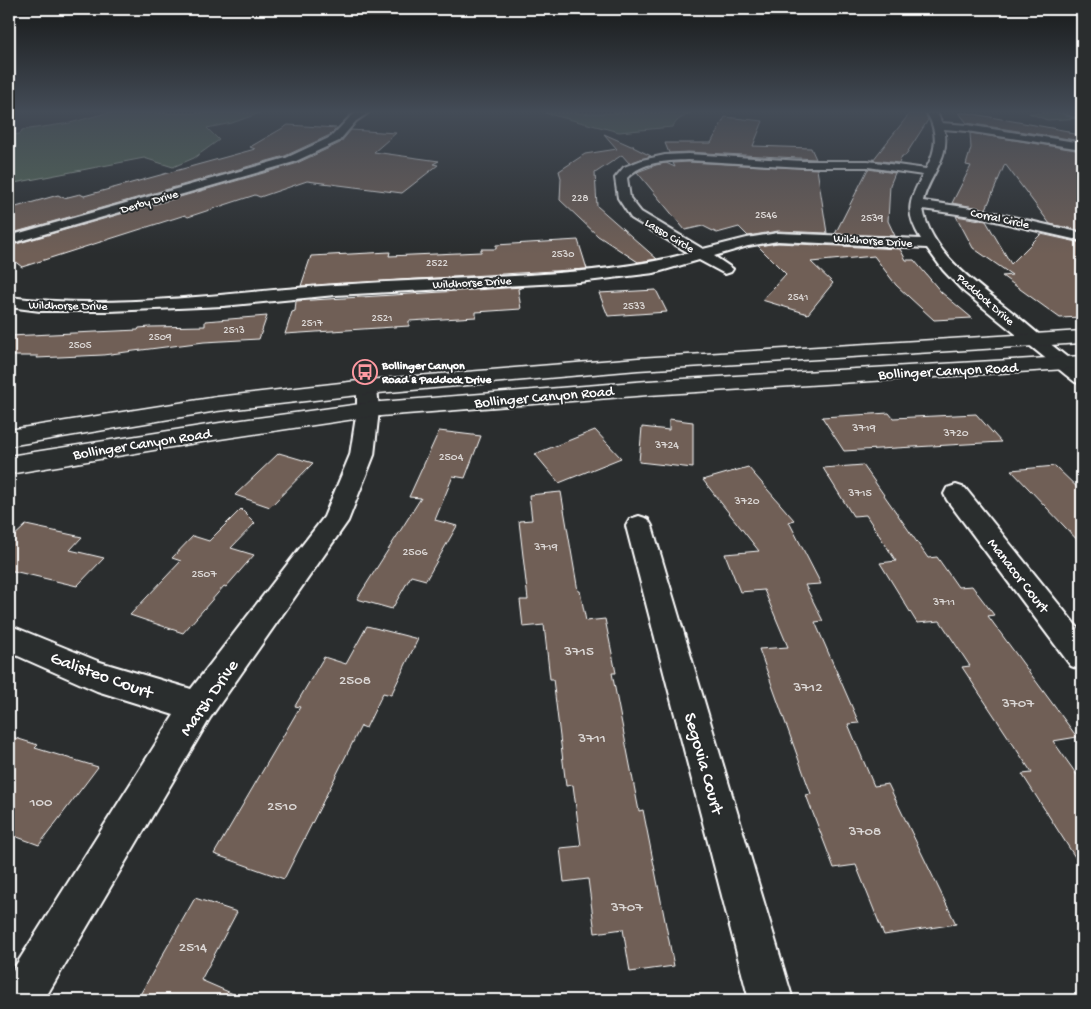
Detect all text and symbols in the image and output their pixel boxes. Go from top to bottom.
street label: Derby Drive [118,188,181,218]
house number: 228 [572,193,588,205]
street label: Corral Circle [969,207,1031,233]
house number: 2546 [755,210,777,222]
house number: 2539 [861,213,884,225]
street label: Lasso Circle [642,216,697,257]
street label: Wildhorse Drive [833,232,914,252]
house number: 2530 [551,249,575,261]
house number: 2522 [426,258,449,270]
street label: Paddock Drive [952,271,1017,330]
street label: Wildhorse Drive [432,275,513,293]
house number: 2541 [788,292,808,304]
street label: Wildhorse Drive [28,299,108,315]
house number: 2533 [623,301,646,313]
house number: 2521 [371,313,393,325]
house number: 2517 [301,318,323,330]
house number: 2513 [223,325,245,337]
house number: 2509 [149,332,172,344]
house number: 2505 [68,340,92,352]
bus stop icon: Bollinger Canyon Road & Paddock Drive [352,359,378,385]
street label: Bollinger Canyon Road [877,359,1020,385]
place label: Bollinger Canyon Road & Paddock Drive [381,360,492,388]
street label: Bollinger Canyon Road [473,383,616,413]
house number: 3719 [851,422,876,436]
street label: Bollinger Canyon Road [71,425,214,465]
house number: 3720 [942,427,969,441]
house number: 3724 [654,439,679,453]
house number: 2504 [439,451,464,465]
house number: 3715 [847,487,872,501]
house number: 3720 [733,495,760,509]
street label: Manacor Court [983,535,1053,619]
house number: 3719 [533,541,558,555]
house number: 2506 [402,546,428,560]
house number: 2507 [191,568,217,582]
house number: 3711 [932,596,955,610]
house number: 3715 [563,643,594,661]
street label: Galisteo Court [47,648,157,705]
street label: Marsh Drive [176,656,244,741]
house number: 2508 [339,672,371,690]
house number: 3712 [793,679,823,697]
house number: 3707 [1001,695,1035,713]
street label: Segovia Court [678,711,728,818]
house number: 3711 [577,730,606,748]
house number: 100 [28,794,53,812]
house number: 2510 [267,798,297,816]
house number: 3708 [848,823,881,841]
house number: 3707 [610,899,644,917]
house number: 2514 [179,939,207,957]

